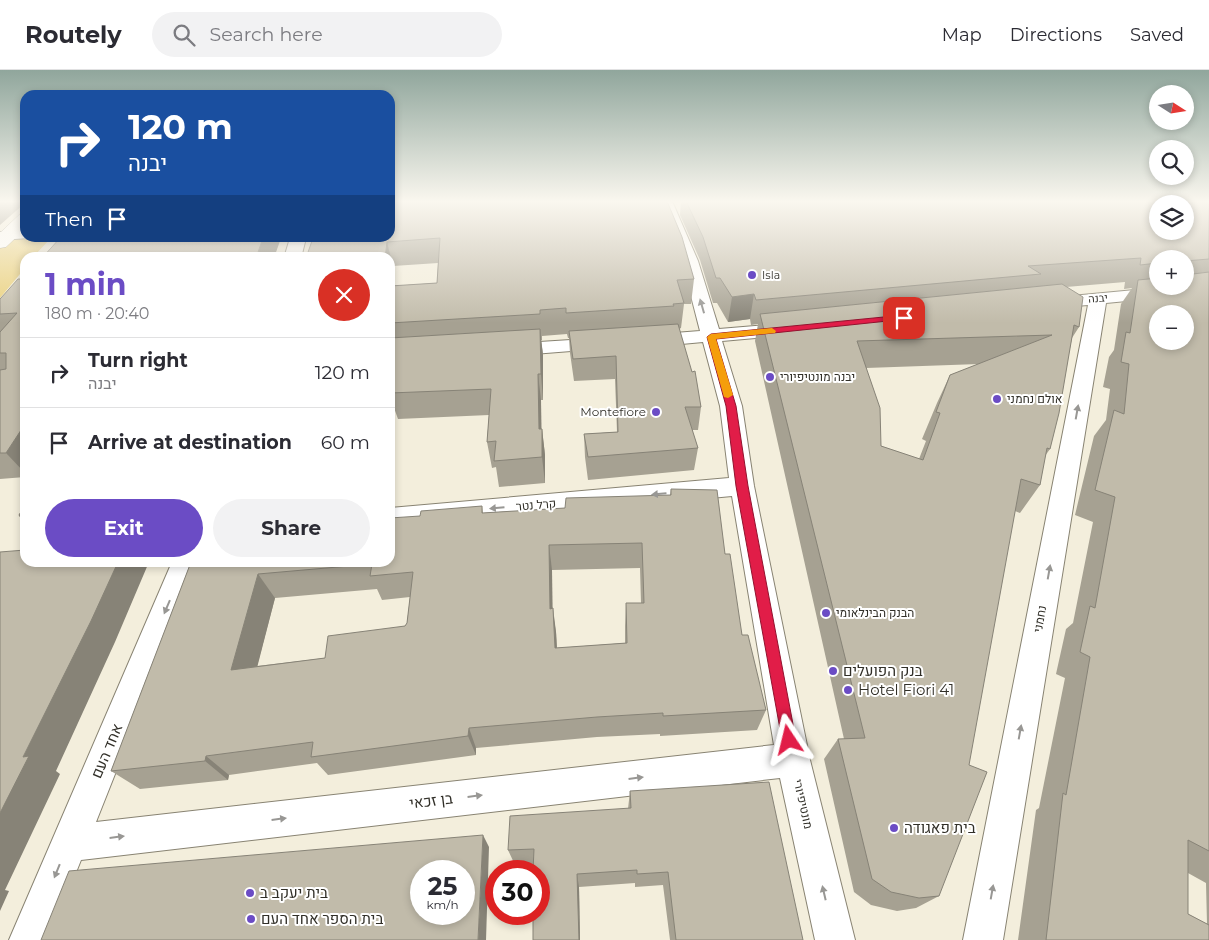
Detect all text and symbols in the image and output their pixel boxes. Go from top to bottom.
search box [152,12,502,57]
text: Routely [25,20,122,49]
icon: search [170,21,198,49]
text: Search here [210,23,323,46]
text: Map [942,24,982,46]
text: Directions [1010,24,1102,46]
text: Saved [1130,24,1184,46]
north arrow [1149,85,1194,130]
map controls [1149,85,1194,350]
text: 120 m [128,105,233,148]
icon: right [45,110,110,175]
button: search [1149,140,1194,185]
text: יבנה [128,150,167,177]
button: layers [1149,195,1194,240]
icon: arrive [103,205,131,233]
text: Then [45,208,93,231]
button: + [1149,250,1194,295]
text: 1 min [45,266,126,303]
place label: Isla [762,268,780,282]
button: close [318,269,370,321]
marker: Isla [746,269,758,281]
street label: יבנה [1088,290,1108,306]
pin [883,297,925,339]
one-way arrow [698,298,706,313]
text: 180 m · 20:40 [45,304,149,323]
icon: arrive [890,304,918,332]
button: − [1149,305,1194,350]
text: Turn right [88,349,188,372]
icon: right [45,359,73,387]
text: 120 m [315,361,370,384]
place label: יבנה מונטיפיורי [780,369,855,384]
marker: יבנה מונטיפיורי [764,371,776,383]
text: יבנה [88,374,116,393]
place label: אולם נחמני [1007,391,1063,406]
marker: אולם נחמני [991,393,1003,405]
place label: Montefiore [580,404,646,419]
one-way arrow [1074,404,1082,420]
marker: Montefiore [650,406,662,418]
icon: arrive [45,429,73,457]
text: Arrive at destination [88,431,292,454]
text: 60 m [321,431,370,454]
one-way arrow [650,490,666,498]
street label: קרל נטר [515,495,557,514]
button: Exit [45,499,203,557]
button: Share [213,499,370,557]
one-way arrow [489,505,505,513]
one-way arrow [1045,564,1053,580]
one-way arrow [162,600,170,615]
street label: נחמני [1030,604,1049,634]
place label: הבנק הבינלאומי [836,605,914,620]
marker: הבנק הבינלאומי [820,607,832,619]
place label: בנק הפועלים [843,661,923,680]
marker: בנק הפועלים [827,665,839,677]
place label: Hotel Fiori 41 [858,680,954,699]
marker: Hotel Fiori 41 [842,684,854,696]
position arrow [762,713,814,765]
street label: אחד העם [87,721,127,781]
one-way arrow [1017,724,1025,740]
one-way arrow [629,774,645,782]
street label: מונטיפיורי [790,777,816,830]
street label: בן זכאי [408,788,454,813]
one-way arrow [467,792,483,800]
one-way arrow [271,815,287,823]
place label: בית פאגודה [904,818,976,837]
marker: בית פאגודה [888,822,900,834]
one-way arrow [110,833,126,841]
speed limit sign: 30 [485,860,550,925]
one-way arrow [53,864,61,878]
text: 25 [428,871,457,901]
place label: בית יעקב ב [260,883,328,902]
one-way arrow [988,884,996,900]
one-way arrow [820,885,828,900]
marker: בית יעקב ב [244,887,256,899]
text: km/h [426,897,459,912]
place label: בית הספר אחד העם [261,909,383,928]
marker: בית הספר אחד העם [245,913,257,925]

